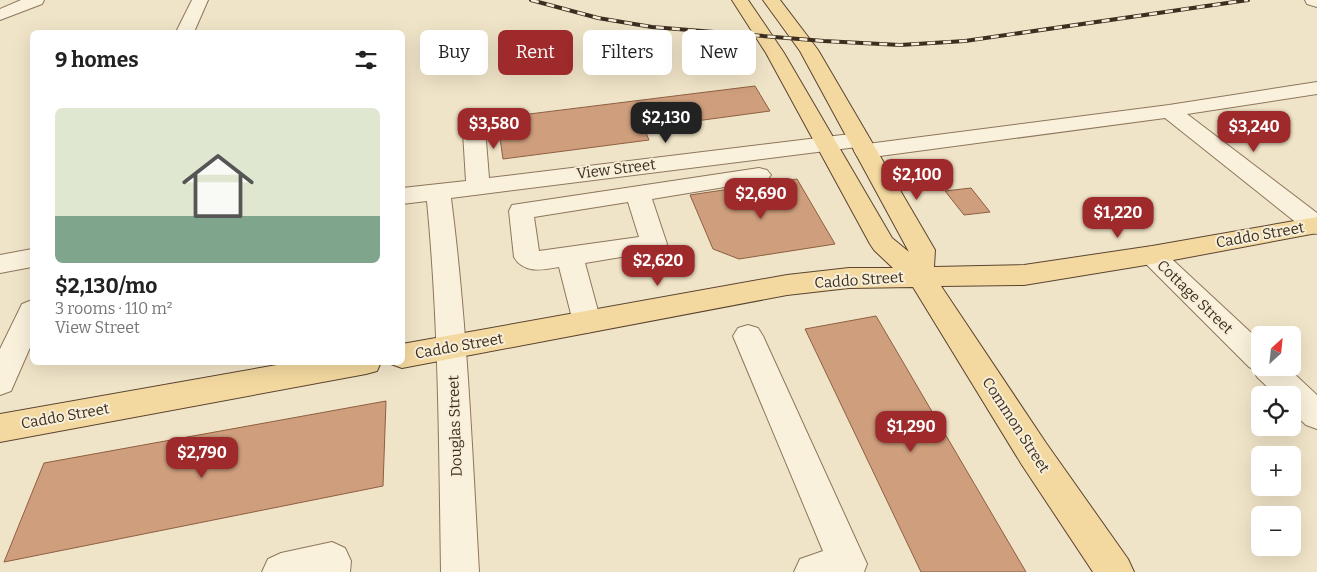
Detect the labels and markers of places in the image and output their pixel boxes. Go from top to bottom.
pin: $2,130 [625,102,707,144]
pin: $3,580 [453,108,535,150]
pin: $3,240 [1213,110,1295,153]
pin: $2,100 [876,158,958,201]
pin: $2,690 [720,178,802,220]
pin: $1,220 [1077,196,1159,239]
pin: $2,620 [617,244,699,287]
pin: $1,290 [870,410,952,453]
pin: $2,790 [161,436,243,479]

